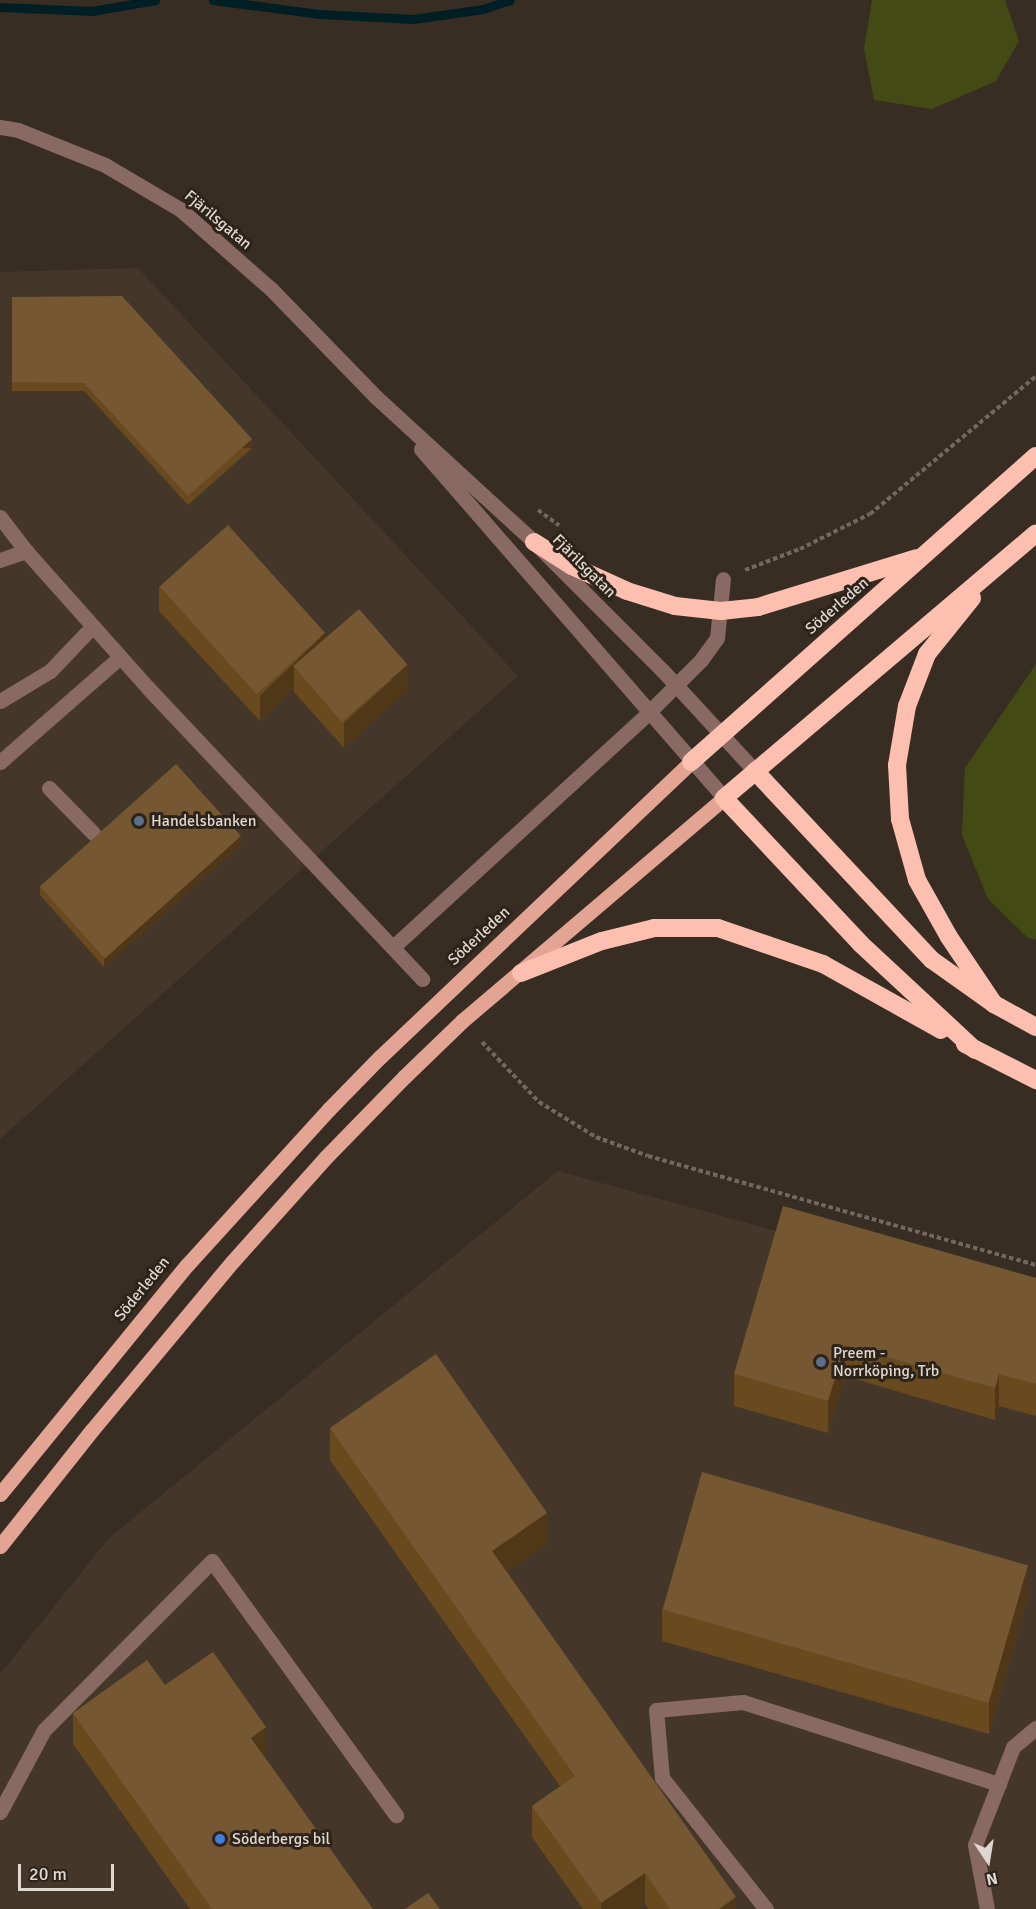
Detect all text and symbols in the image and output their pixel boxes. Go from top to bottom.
street label: Fjärilsgatan [180,186,256,254]
street label: Fjärilsgatan [548,530,620,602]
street label: Söderleden [802,573,872,639]
place label: Handelsbanken [151,811,257,831]
marker: Handelsbanken [132,814,146,828]
street label: Söderleden [444,903,514,969]
street label: Söderleden [110,1253,174,1325]
place label: Preem - Norrköping, Trb [833,1343,939,1381]
marker: Preem - Norrköping, Trb [814,1355,828,1369]
place label: Söderbergs bil [232,1829,330,1849]
north arrow [958,1831,1018,1891]
marker: Söderbergs bil [213,1832,227,1846]
scale bar [21,1852,117,1890]
text: 20 m [29,1863,67,1885]
text: N [984,1868,999,1890]

